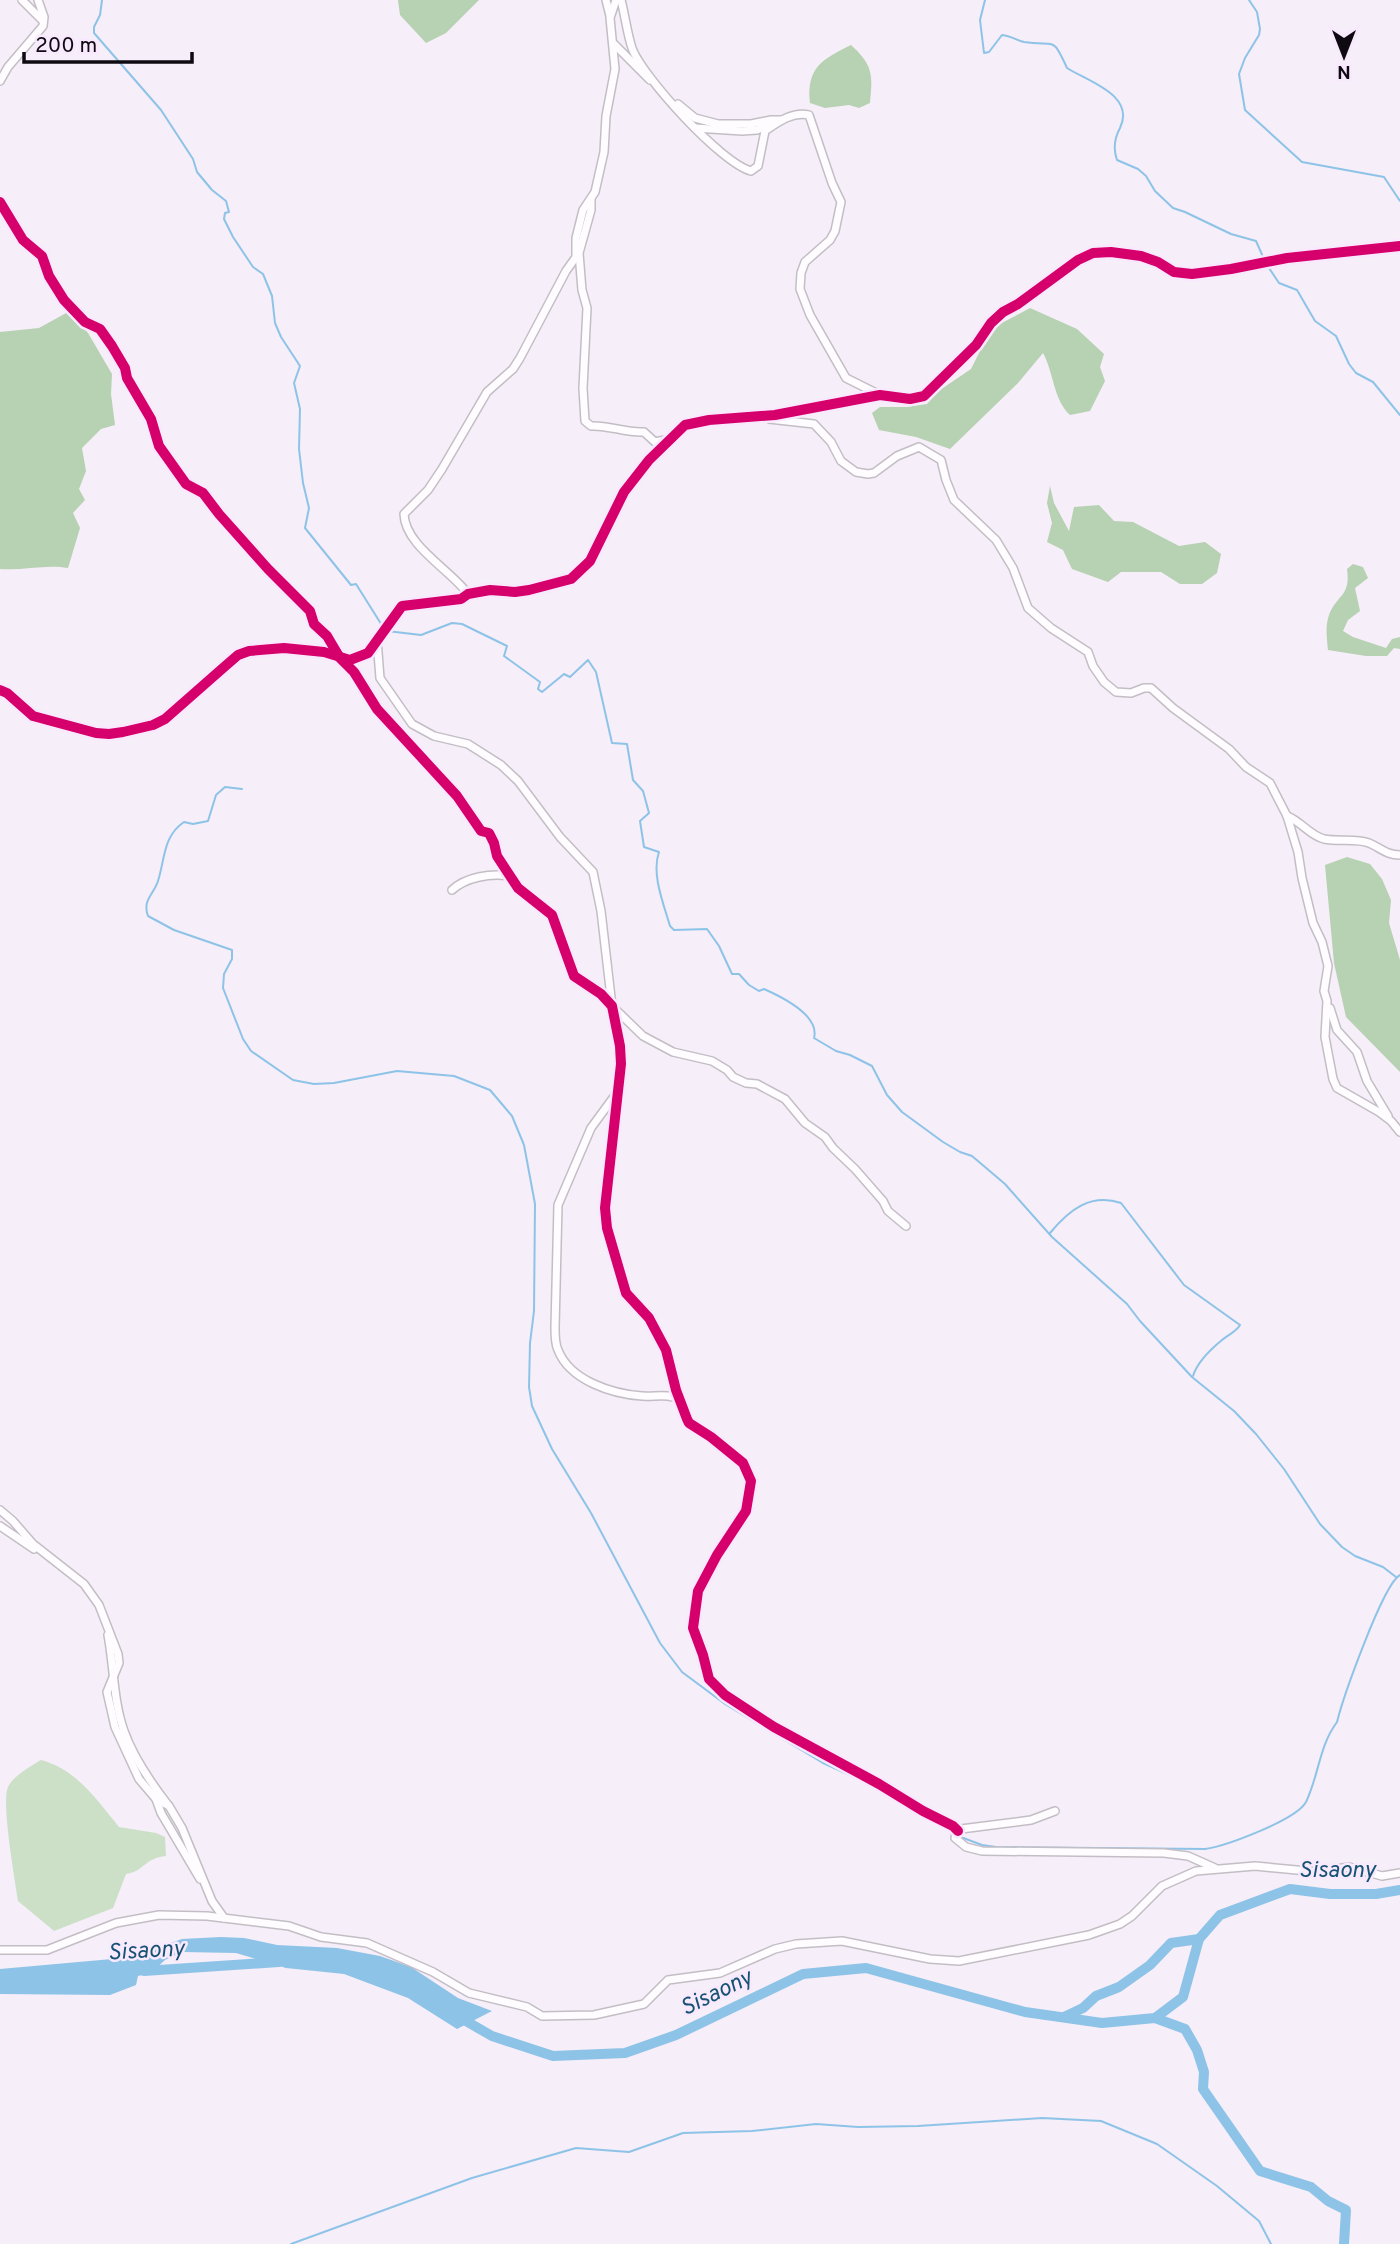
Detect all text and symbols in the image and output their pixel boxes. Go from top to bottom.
scale bar [24,21,192,65]
north arrow [1309,21,1379,91]
text: 200 m [35,33,97,60]
text: N [1337,59,1351,83]
water label: Sisaony [1299,1857,1378,1886]
water label: Sisaony [107,1935,187,1968]
water label: Sisaony [676,1963,760,2024]

